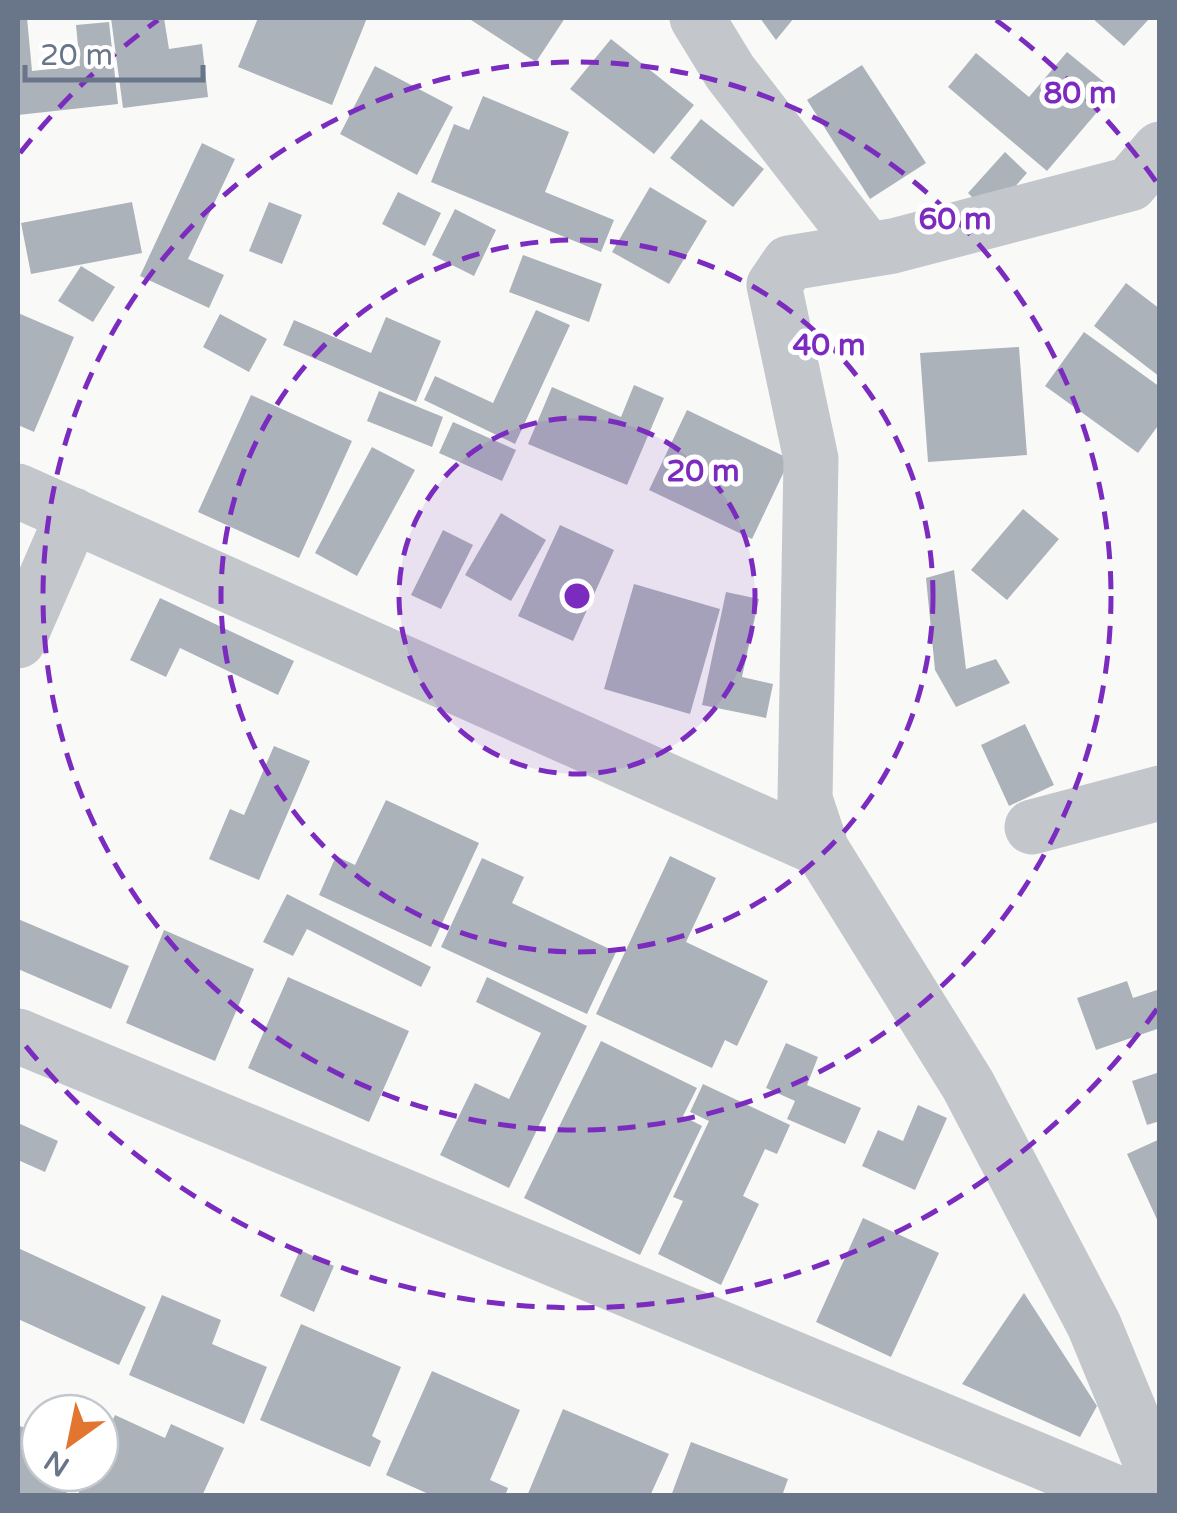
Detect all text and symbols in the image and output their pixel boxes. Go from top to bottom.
scale bar [25,20,202,82]
text: 20 m [40,37,113,74]
text: 80 m [1043,75,1117,112]
text: 60 m [918,201,992,238]
text: 40 m [792,327,866,364]
text: 20 m [666,453,740,490]
centre of rings [559,578,595,614]
north arrow [20,1393,120,1493]
text: N [38,1443,76,1484]

